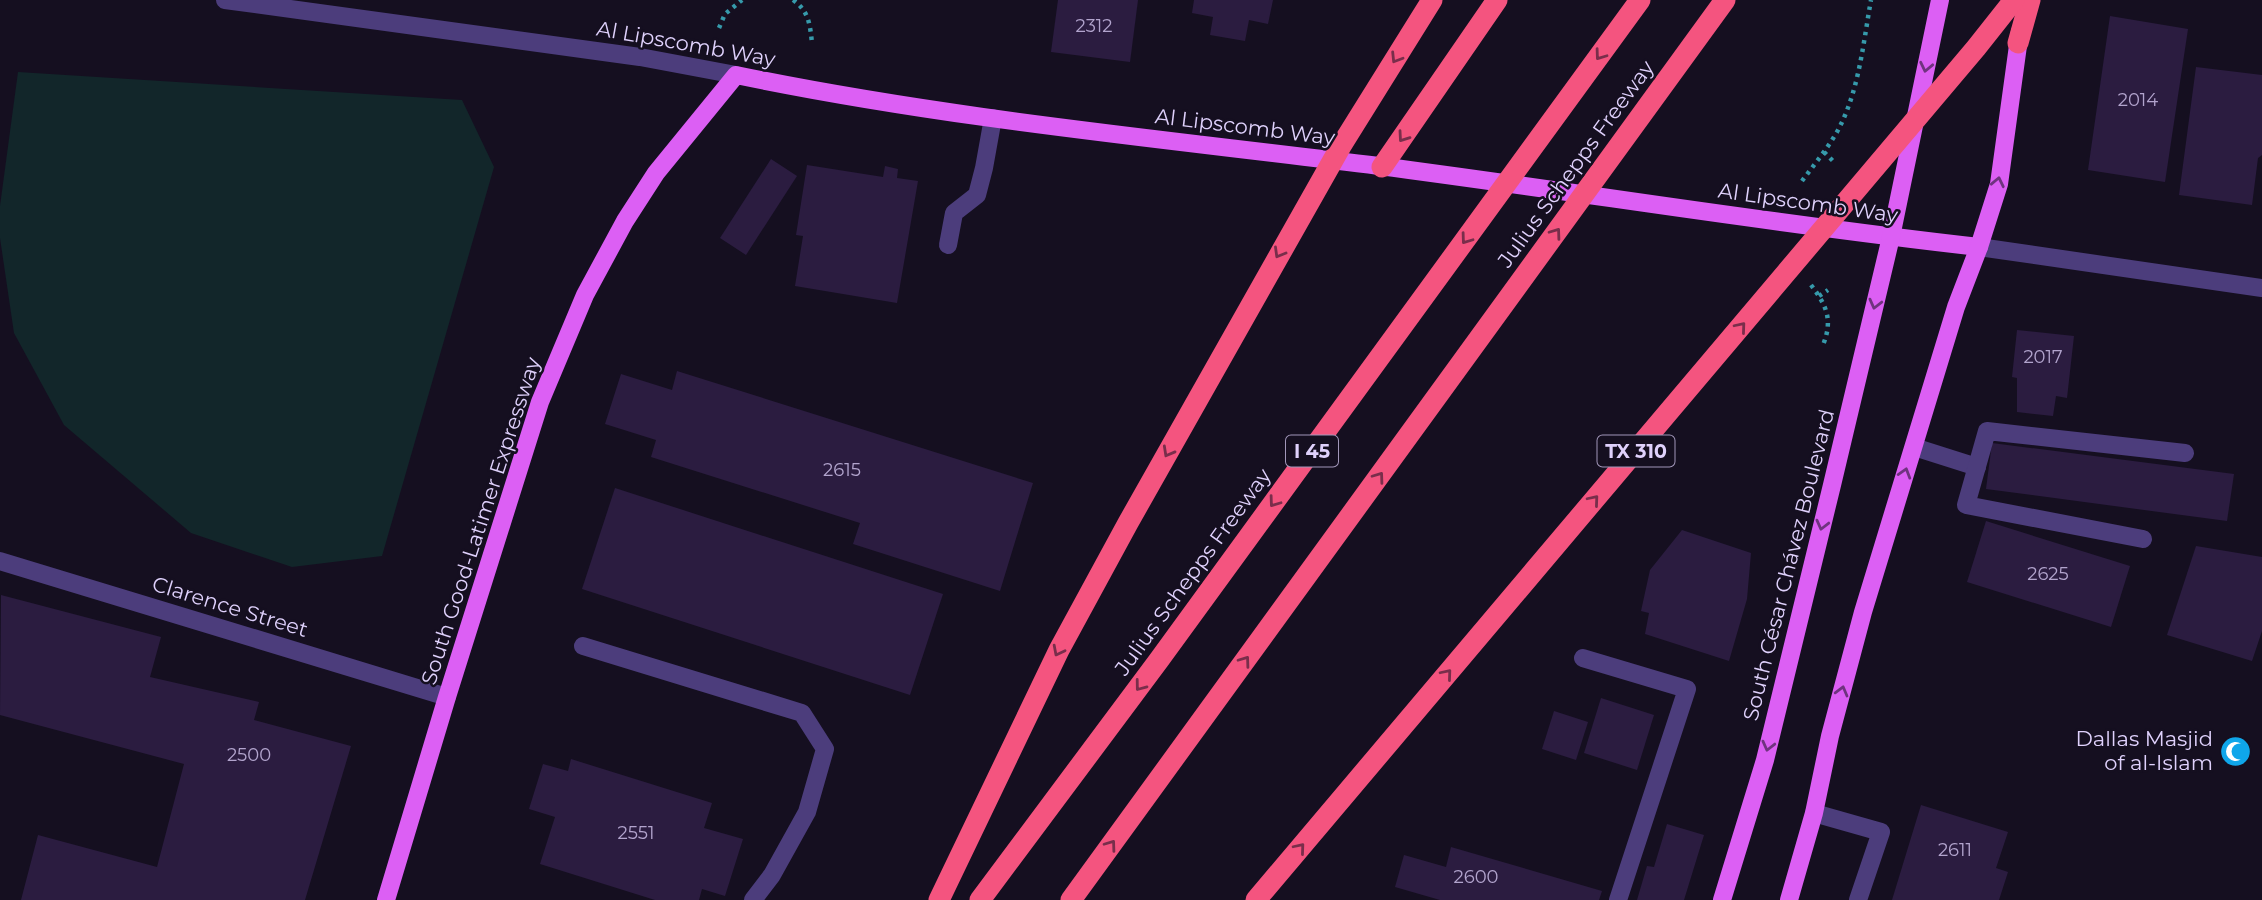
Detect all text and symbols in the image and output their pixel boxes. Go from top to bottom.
street label: Al Lipscomb Way [595,15,778,72]
house number: 2312 [1075,15,1113,37]
one-way arrow [1596,47,1608,60]
one-way arrow [1391,50,1404,63]
street label: Julius Schepps Freeway [1492,55,1659,273]
one-way arrow [1920,61,1935,73]
house number: 2014 [2118,89,2158,111]
street label: Al Lipscomb Way [1154,103,1337,150]
one-way arrow [1399,129,1411,142]
one-way arrow [1990,176,2005,188]
street label: Al Lipscomb Way [1717,178,1900,228]
one-way arrow [1547,228,1560,241]
one-way arrow [1462,231,1474,244]
one-way arrow [1274,246,1287,259]
one-way arrow [1869,298,1883,310]
one-way arrow [1733,322,1745,335]
house number: 2017 [2023,346,2063,368]
street label: South Good-Latimer Expressway [416,353,546,688]
street label: South César Chávez Boulevard [1738,407,1839,723]
road number: I 45 [1286,436,1338,466]
road number: TX 310 [1598,436,1674,466]
one-way arrow [1163,444,1176,457]
house number: 2615 [823,459,861,481]
street label: Julius Schepps Freeway [1109,463,1276,681]
one-way arrow [1897,467,1912,479]
one-way arrow [1370,472,1383,485]
one-way arrow [1270,494,1282,507]
one-way arrow [1586,496,1598,509]
one-way arrow [1816,519,1830,531]
house number: 2625 [2027,563,2069,585]
street label: Clarence Street [149,571,311,642]
one-way arrow [1053,644,1067,656]
one-way arrow [1237,656,1249,669]
one-way arrow [1439,670,1451,683]
one-way arrow [1135,678,1148,691]
one-way arrow [1834,686,1848,698]
place label: Dallas Masjid of al-Islam [2075,726,2213,775]
mosque icon: Dallas Masjid of al-Islam [2219,734,2253,768]
one-way arrow [1762,740,1777,752]
house number: 2500 [227,744,271,766]
house number: 2551 [617,822,655,844]
house number: 2611 [1938,839,1972,861]
one-way arrow [1103,840,1115,853]
one-way arrow [1292,843,1304,856]
house number: 2600 [1454,866,1498,888]

